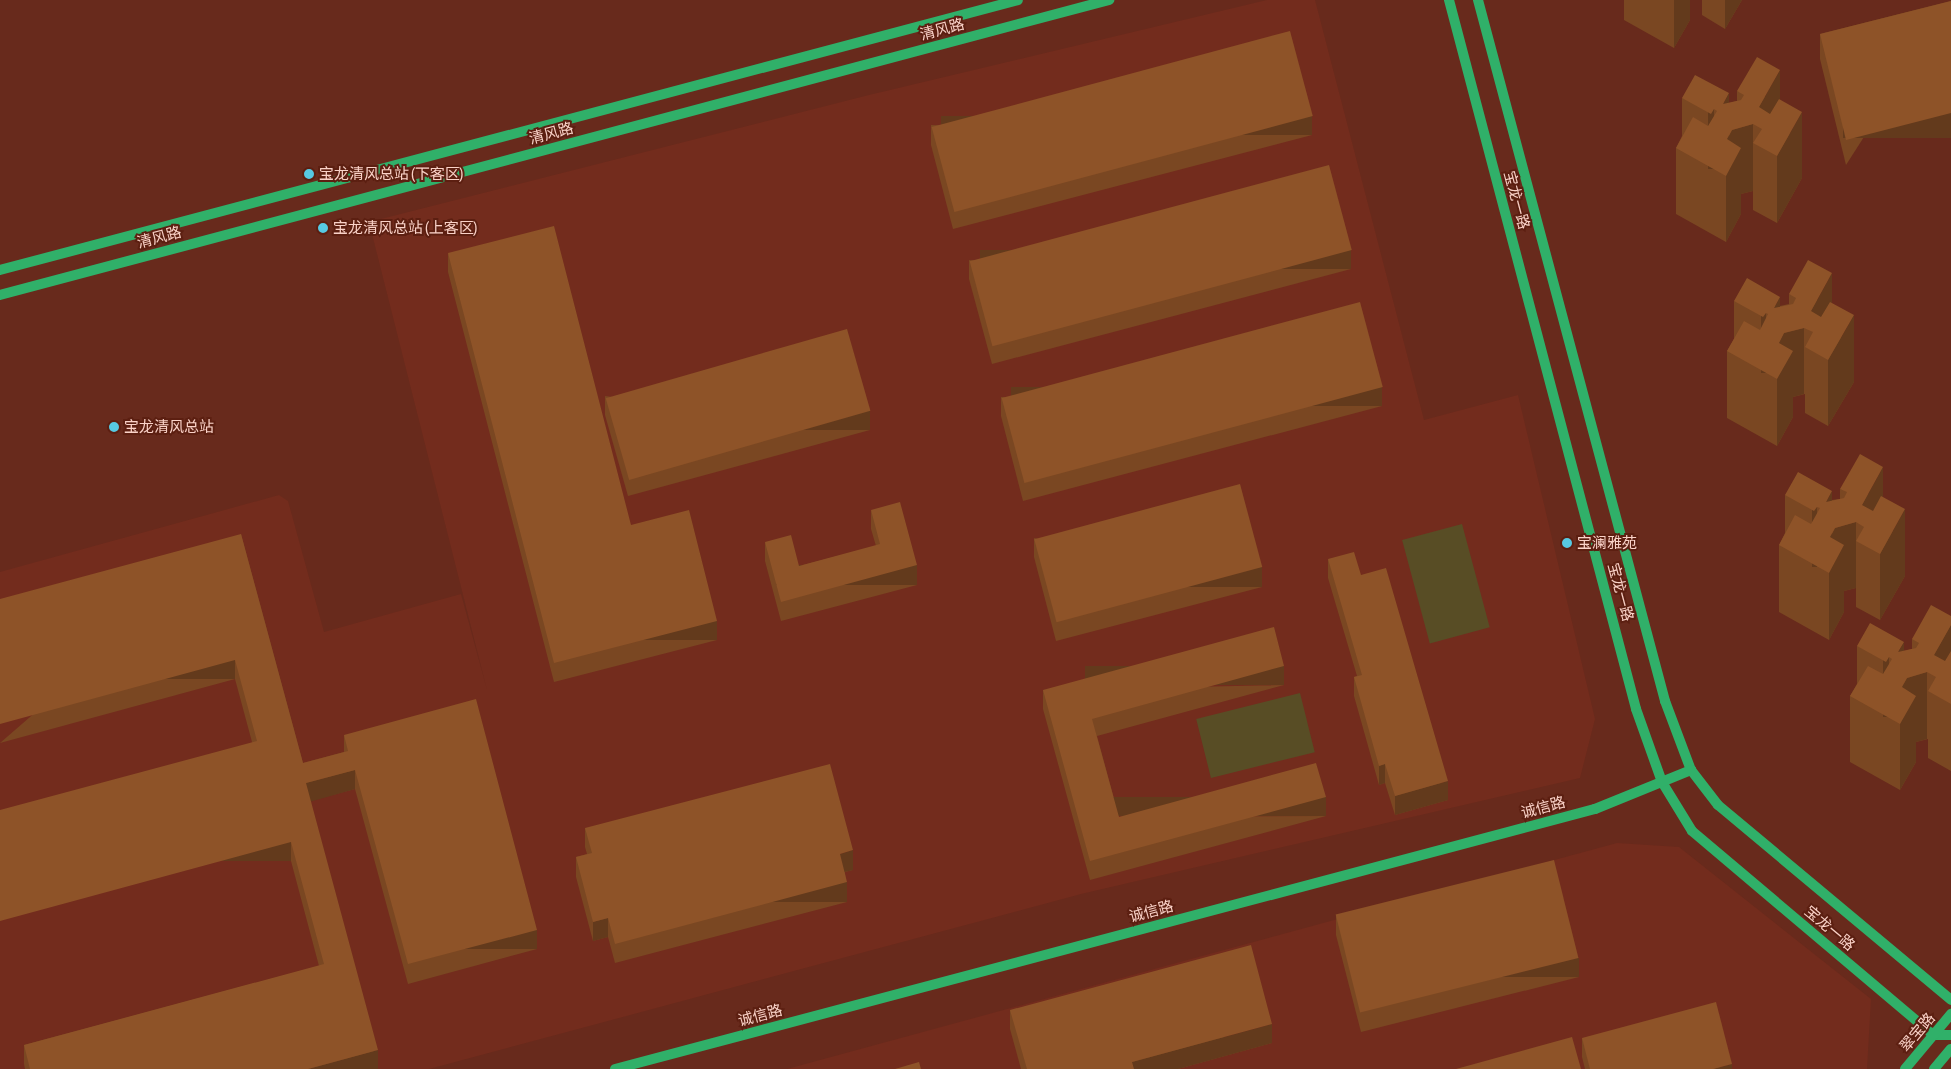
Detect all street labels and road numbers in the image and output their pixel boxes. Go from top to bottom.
street label: 清风路 [918,14,966,44]
street label: 清风路 [527,118,575,148]
street label: 宝龙一路 [1501,169,1533,231]
street label: 清风路 [135,222,183,252]
street label: 宝龙一路 [1605,561,1637,623]
street label: 诚信路 [1519,792,1567,822]
street label: 诚信路 [1127,896,1175,926]
street label: 宝龙一路 [1801,902,1859,954]
street label: 诚信路 [736,1000,784,1030]
street label: 翠宝路 [1896,1009,1938,1055]

